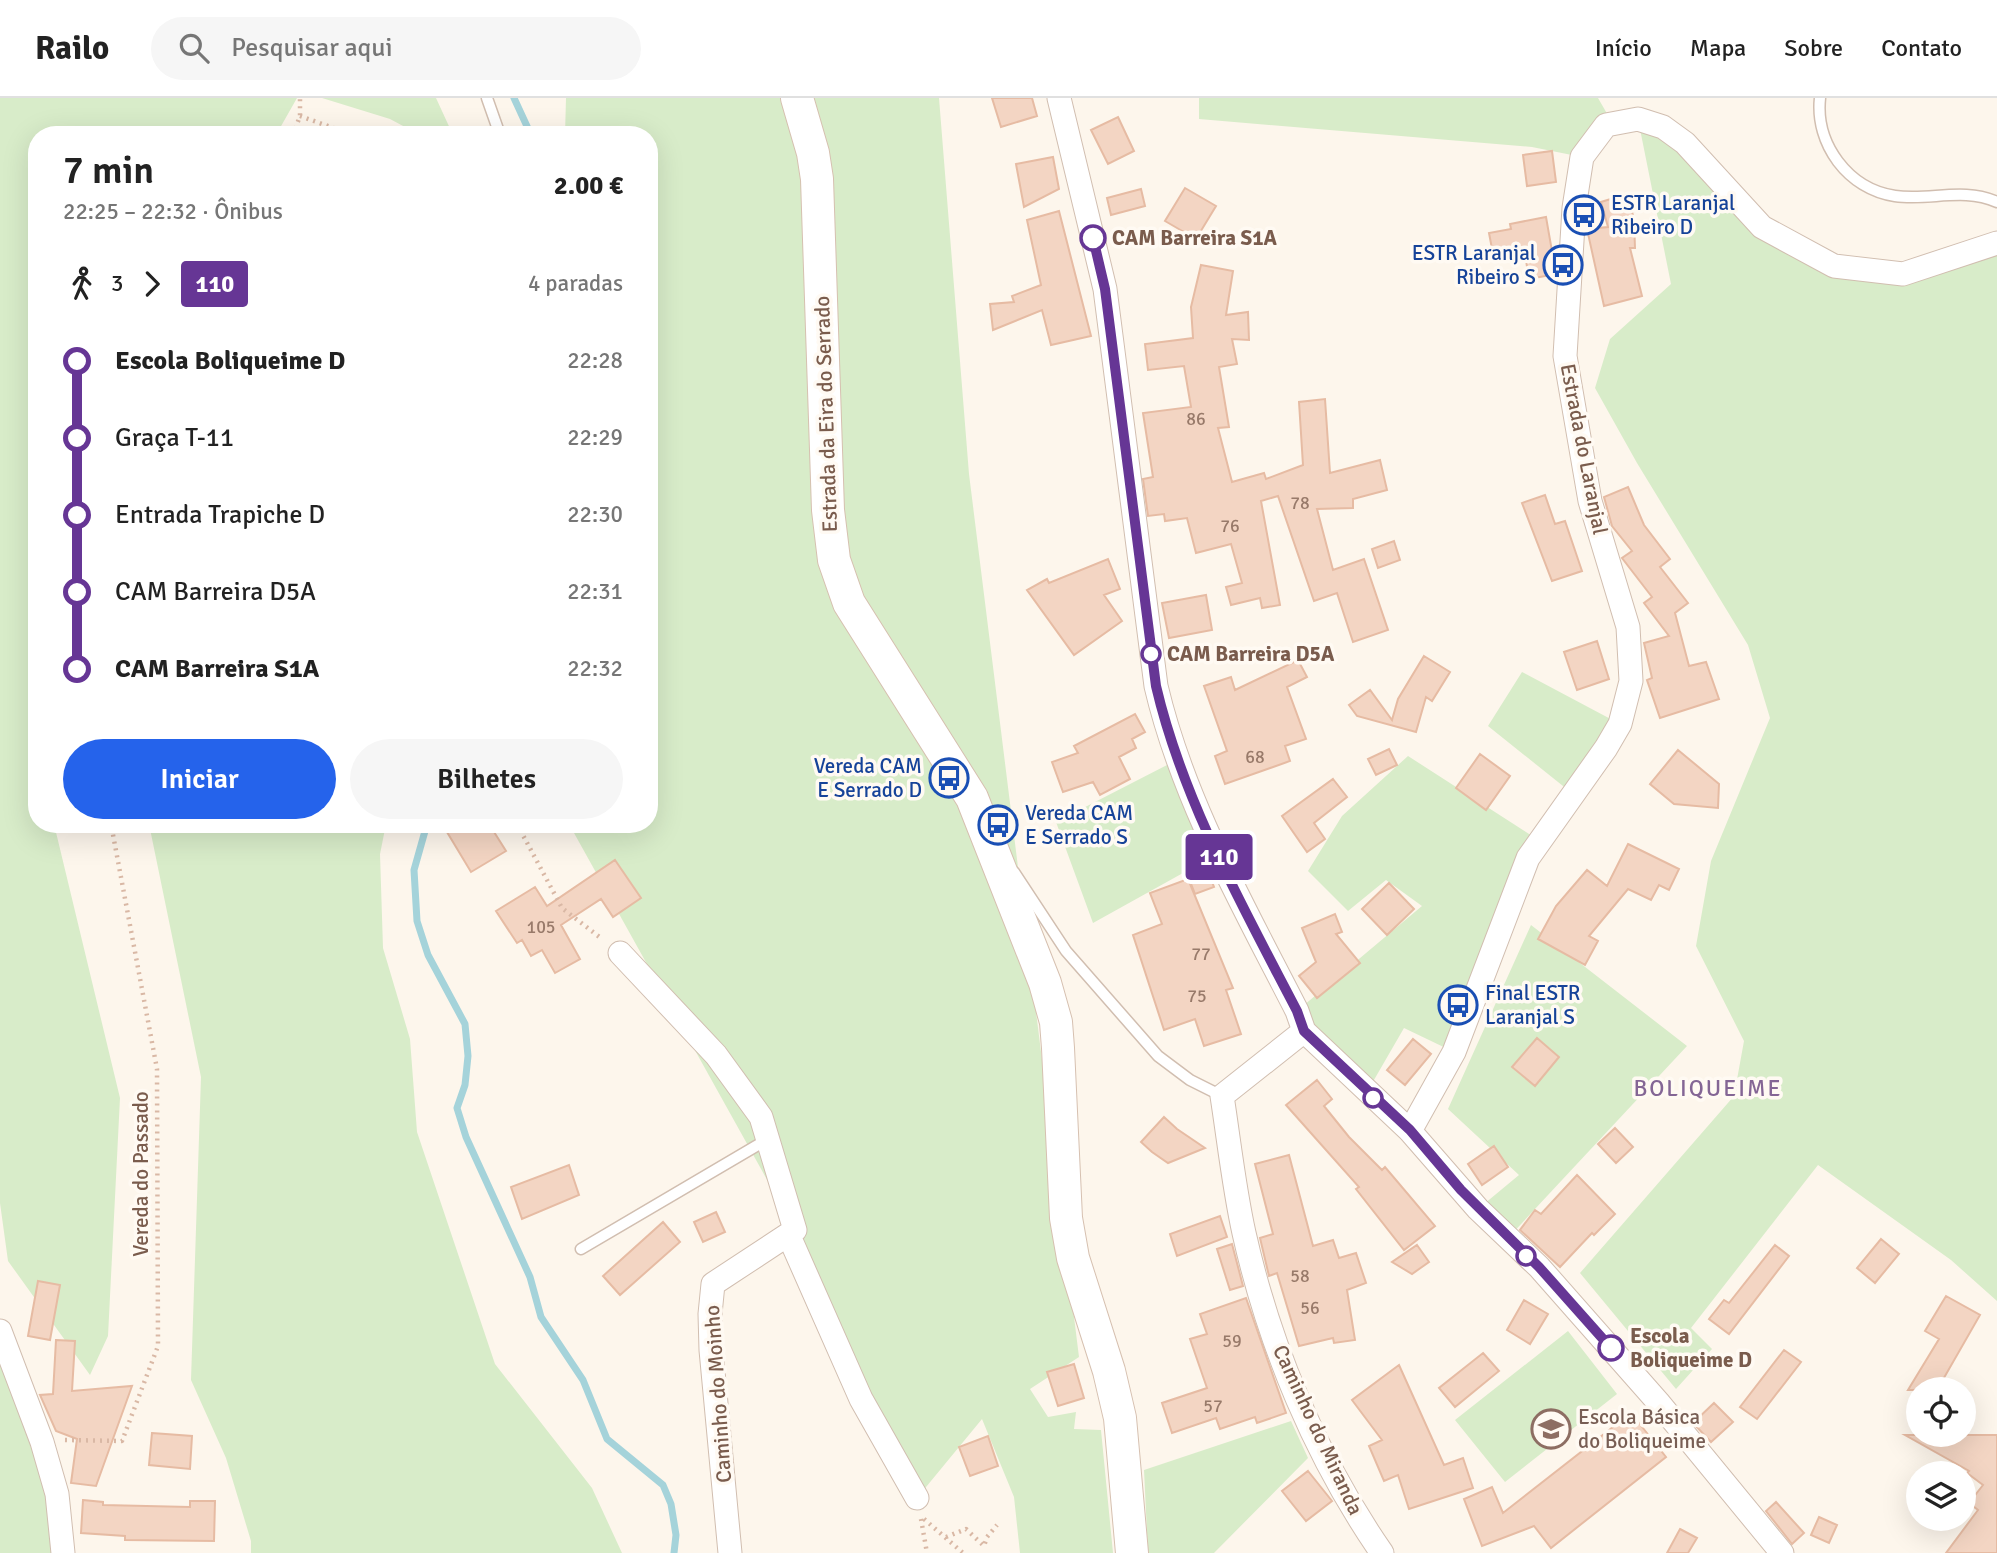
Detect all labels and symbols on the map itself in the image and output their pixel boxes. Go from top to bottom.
place label: ESTR Laranjal Ribeiro D [1611,190,1735,240]
bus stop icon: ESTR Laranjal Ribeiro D [1563,194,1605,236]
marker: CAM Barreira S1A [1080,225,1106,251]
place label: CAM Barreira S1A [1112,225,1278,251]
place label: ESTR Laranjal Ribeiro S [1412,240,1536,290]
bus stop icon: ESTR Laranjal Ribeiro S [1542,244,1584,286]
street label: Estrada da Eira do Serrado [809,295,843,533]
street label: Estrada do Laranjal [1555,361,1613,537]
house number: 86 [1186,408,1206,430]
house number: 78 [1290,492,1310,514]
house number: 76 [1220,515,1240,537]
place label: CAM Barreira D5A [1167,641,1335,667]
marker: CAM Barreira D5A [1141,644,1161,664]
house number: 68 [1245,746,1265,768]
place label: Vereda CAM E Serrado D [814,753,922,803]
bus stop icon: Vereda CAM E Serrado D [928,757,970,799]
place label: Vereda CAM E Serrado S [1025,800,1133,850]
bus stop icon: Vereda CAM E Serrado S [977,804,1019,846]
line badge: 110 [1179,834,1259,880]
house number: 105 [526,916,556,938]
house number: 77 [1191,943,1211,965]
place label: Final ESTR Laranjal S [1485,980,1580,1030]
bus stop icon: Final ESTR Laranjal S [1437,984,1479,1026]
house number: 75 [1187,985,1207,1007]
district label: BOLIQUEIME [1633,1074,1783,1103]
unlabelled marker [1363,1088,1383,1108]
street label: Vereda do Passado [128,1091,154,1257]
unlabelled marker [1516,1246,1536,1266]
house number: 58 [1290,1265,1310,1287]
house number: 56 [1300,1297,1320,1319]
street label: Caminho do Moinho [699,1304,737,1484]
place label: Escola Boliqueime D [1630,1323,1752,1373]
house number: 59 [1222,1330,1242,1352]
marker: Escola Boliqueime D [1598,1335,1624,1361]
street label: Caminho do Miranda [1267,1341,1369,1519]
house number: 57 [1203,1395,1223,1417]
place label: Escola Básica do Boliqueime [1578,1404,1706,1454]
school or university icon: Escola Básica do Boliqueime [1530,1408,1572,1450]

